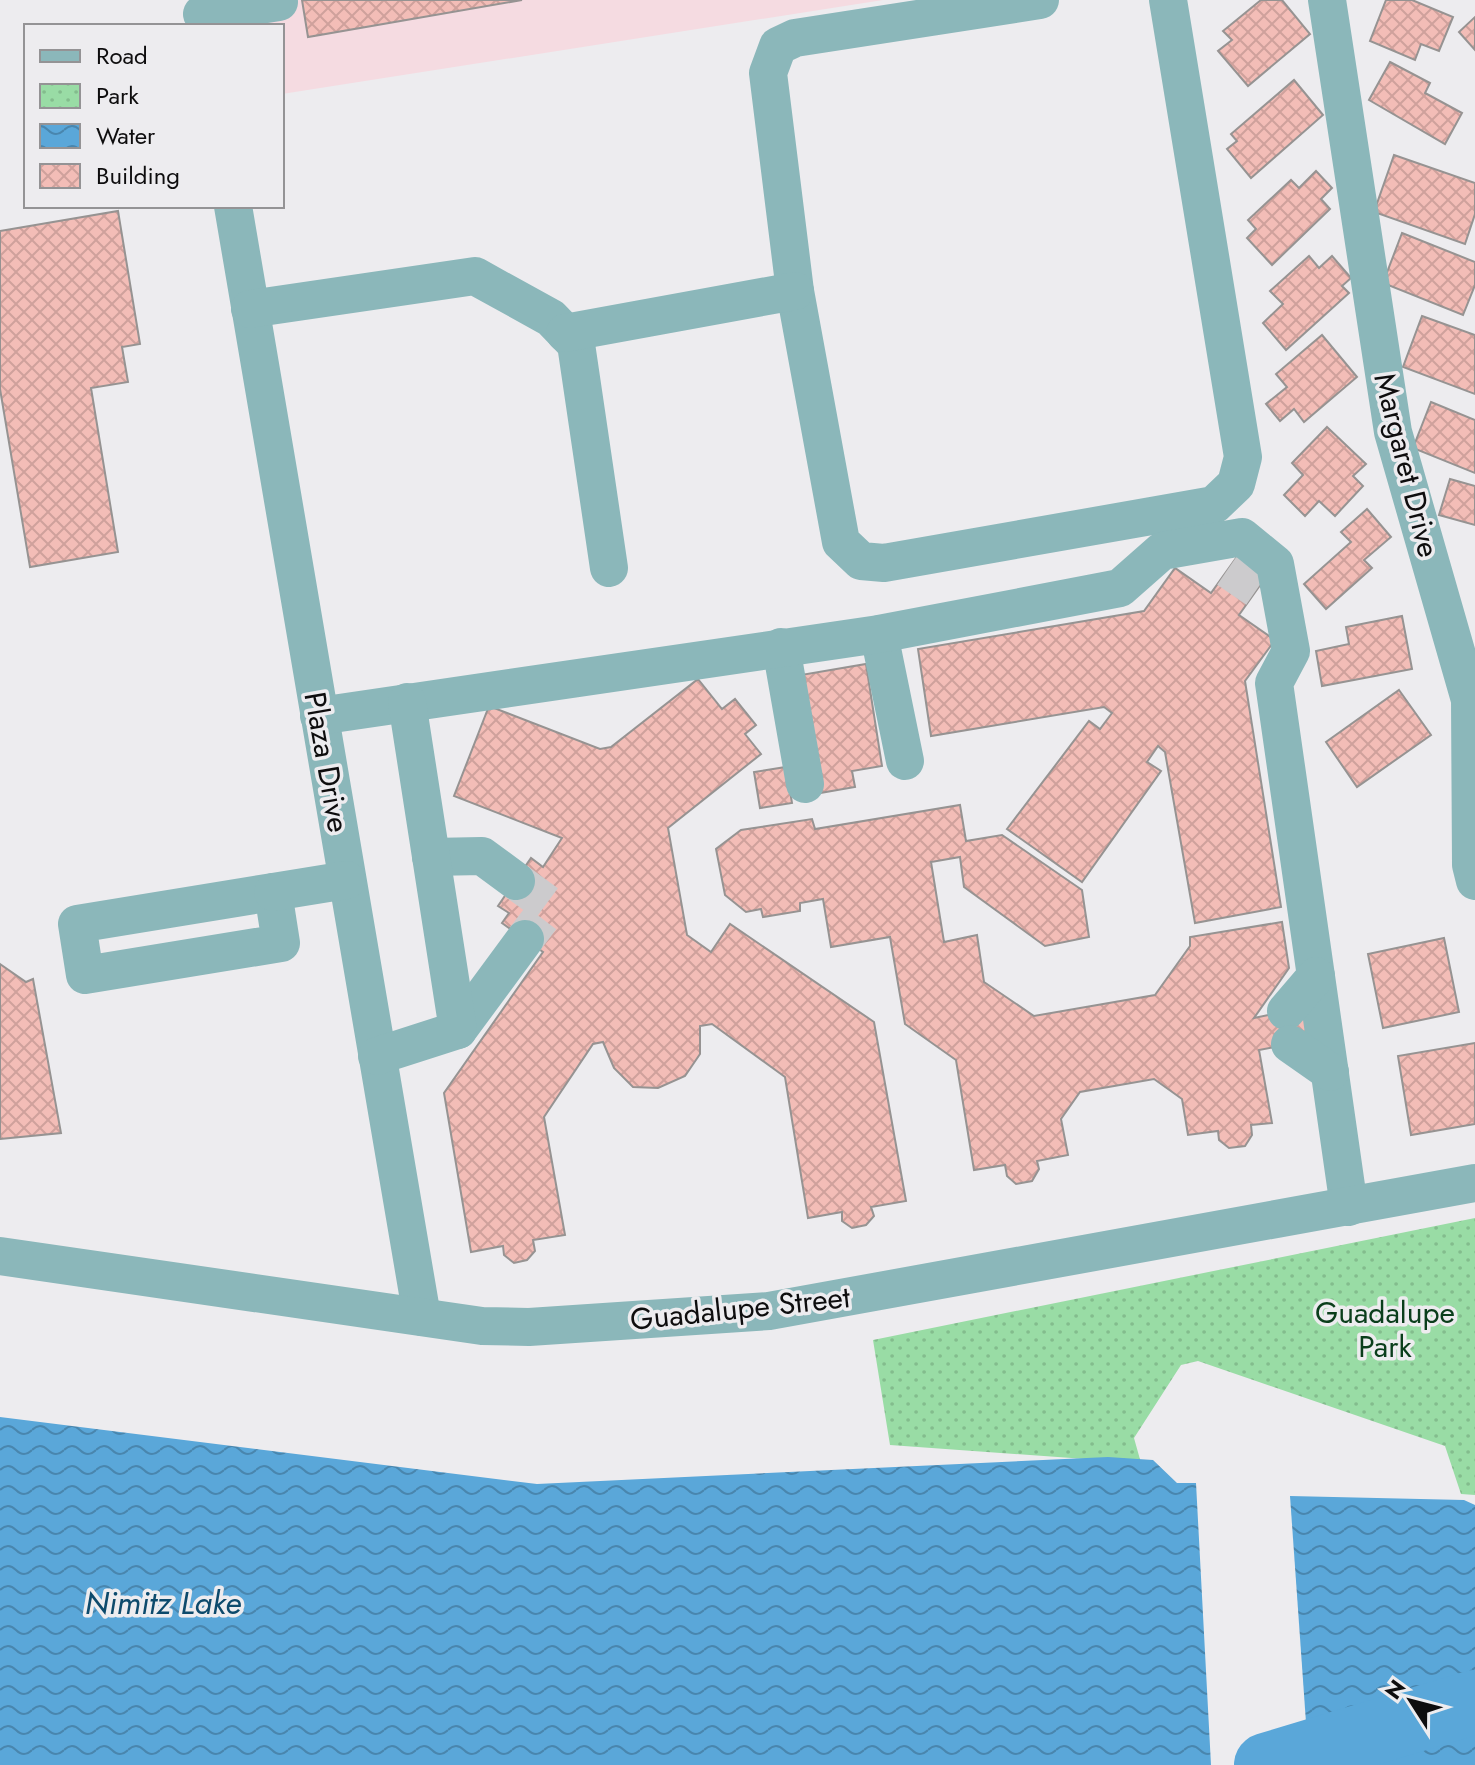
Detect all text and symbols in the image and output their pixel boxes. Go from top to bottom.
legend [24,24,284,208]
text: Road [96,38,148,73]
text: Park [96,78,139,113]
text: Water [96,118,156,153]
text: Building [96,158,180,193]
street label: Margaret Drive [1363,368,1451,562]
street label: Plaza Drive [294,688,360,836]
street label: Guadalupe Street [628,1275,853,1341]
park label: Guadalupe Park [1315,1291,1455,1368]
water label: Nimitz Lake [85,1580,241,1626]
north arrow [1371,1661,1451,1741]
text: N [1377,1673,1413,1706]

